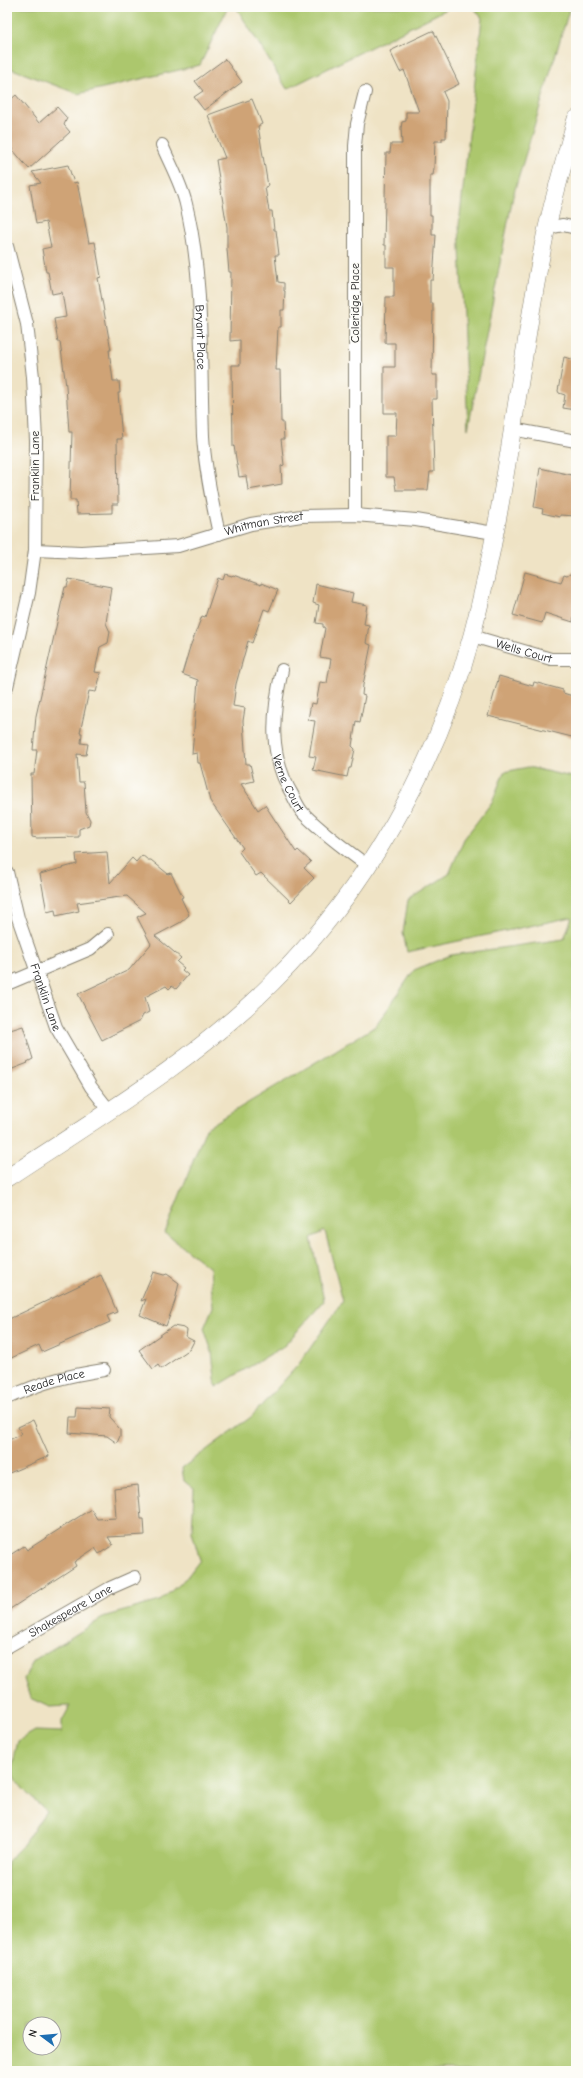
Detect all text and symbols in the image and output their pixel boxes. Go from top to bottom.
street label: Coleridge Place [348,263,362,343]
street label: Bryant Place [192,304,208,370]
street label: Franklin Lane [28,431,42,501]
street label: Whitman Street [223,509,304,539]
street label: Wells Court [494,636,554,666]
street label: Verne Court [270,753,307,815]
street label: Franklin Lane [27,961,64,1034]
street label: Reade Place [21,1366,86,1397]
street label: Shakespeare Lane [26,1581,114,1640]
north arrow [22,2016,62,2056]
text: N [26,2028,40,2039]

